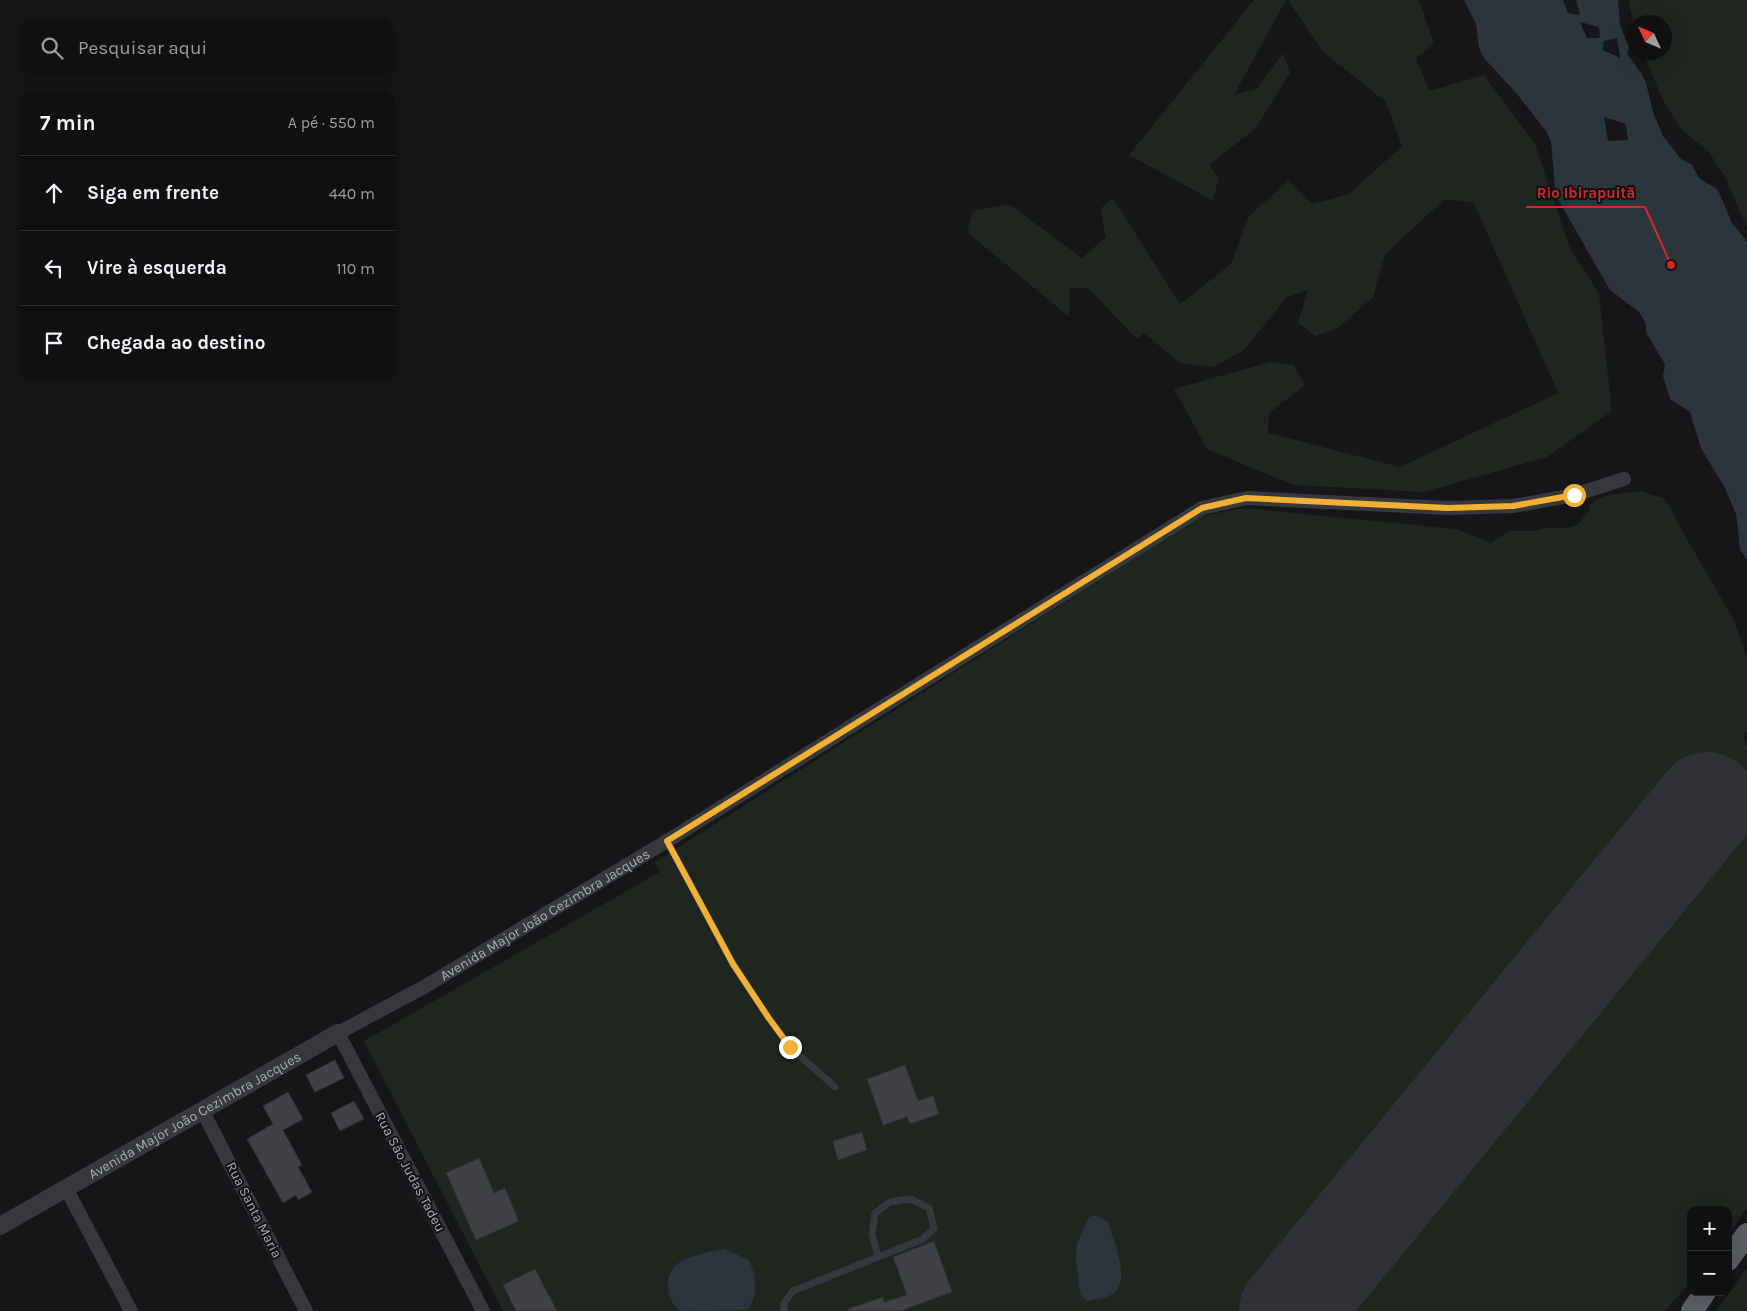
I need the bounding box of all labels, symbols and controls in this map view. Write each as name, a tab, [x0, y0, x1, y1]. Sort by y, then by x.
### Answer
north arrow	[1627, 15, 1672, 60]
search box	[20, 20, 395, 75]
icon: search	[38, 34, 66, 62]
text: Pesquisar aqui	[78, 37, 207, 59]
text: 7 min	[40, 111, 96, 135]
text: A pé · 550 m	[288, 113, 375, 132]
callout: Rio Ibirapuitã	[1526, 177, 1645, 207]
icon: ahead	[40, 179, 68, 207]
text: Siga em frente	[87, 182, 219, 204]
text: 440 m	[329, 184, 375, 203]
text: Rio Ibirapuitã	[1537, 184, 1635, 202]
icon: left	[40, 254, 68, 282]
text: Vire à esquerda	[87, 257, 227, 279]
text: 110 m	[336, 259, 375, 278]
icon: arrive	[40, 329, 68, 357]
text: Chegada ao destino	[87, 332, 265, 354]
route start	[1563, 484, 1586, 507]
street label: Avenida Major João Cezimbra Jacques	[437, 845, 653, 984]
route end	[779, 1036, 802, 1059]
street label: Avenida Major João Cezimbra Jacques	[85, 1048, 304, 1182]
street label: Rua São Judas Tadeu	[371, 1109, 449, 1235]
street label: Rua Santa Maria	[222, 1159, 286, 1261]
map controls	[1687, 1206, 1732, 1296]
button: +	[1687, 1206, 1732, 1251]
button: −	[1687, 1251, 1732, 1296]

